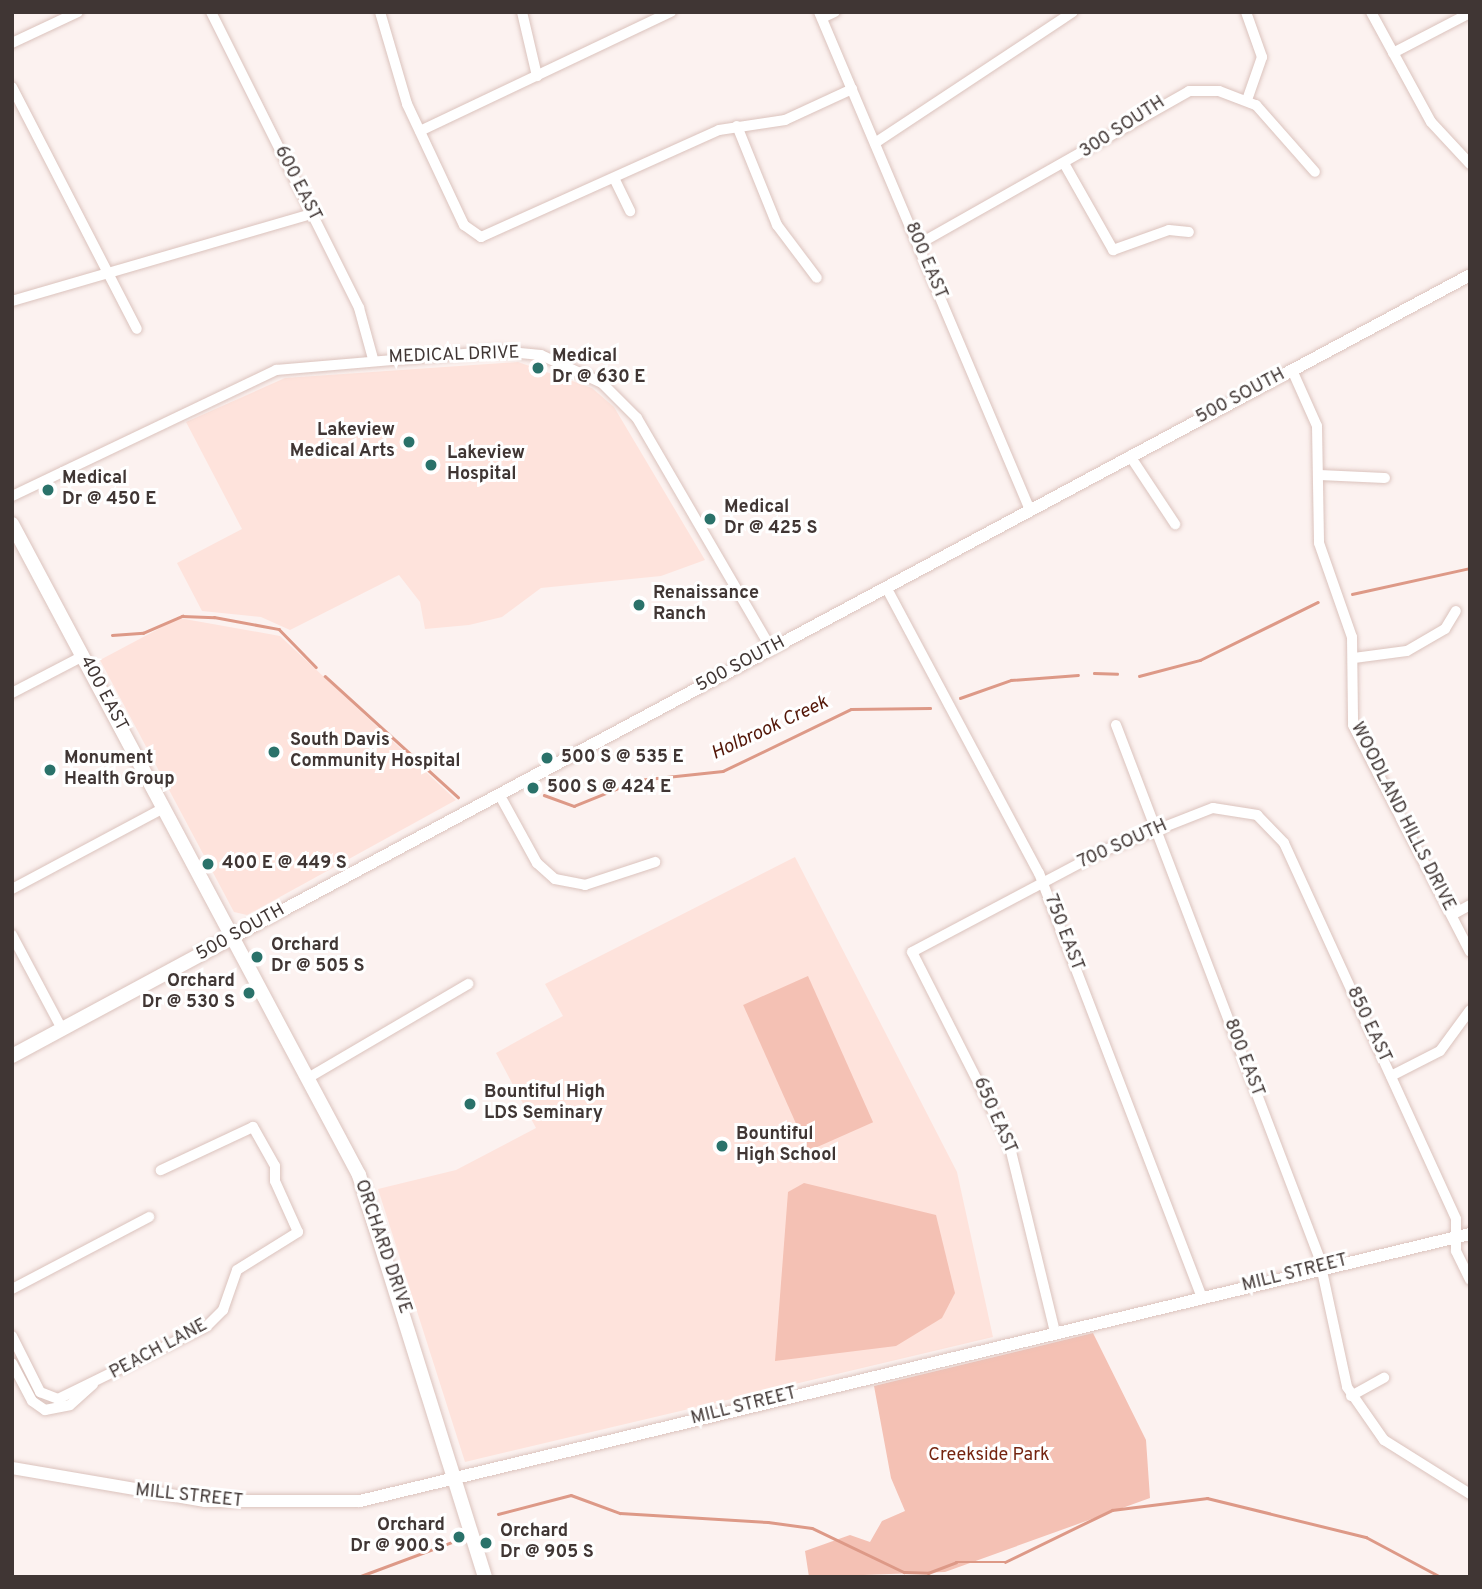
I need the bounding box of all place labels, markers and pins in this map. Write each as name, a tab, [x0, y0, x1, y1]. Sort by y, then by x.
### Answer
place label: Medical Dr @ 630 E	[552, 347, 645, 390]
marker: Medical Dr @ 630 E	[530, 360, 546, 376]
place label: Lakeview Medical Arts	[289, 421, 395, 464]
marker: Lakeview Medical Arts	[401, 434, 417, 450]
place label: Lakeview Hospital	[447, 444, 525, 486]
marker: Lakeview Hospital	[421, 455, 441, 475]
place label: Medical Dr @ 450 E	[62, 469, 156, 512]
marker: Medical Dr @ 450 E	[40, 482, 56, 498]
place label: Medical Dr @ 425 S	[724, 498, 817, 540]
marker: Medical Dr @ 425 S	[702, 511, 718, 527]
place label: Renaissance Ranch	[653, 584, 759, 626]
marker: Renaissance Ranch	[631, 597, 647, 613]
place label: South Davis Community Hospital	[290, 731, 461, 774]
marker: South Davis Community Hospital	[264, 742, 284, 762]
place label: 500 S @ 535 E	[561, 747, 684, 769]
place label: Monument Health Group	[64, 749, 175, 792]
marker: 500 S @ 535 E	[539, 750, 555, 766]
marker: Monument Health Group	[42, 762, 58, 778]
place label: 500 S @ 424 E	[547, 777, 671, 799]
marker: 500 S @ 424 E	[525, 780, 541, 796]
place label: 400 E @ 449 S	[222, 853, 347, 875]
marker: 400 E @ 449 S	[200, 856, 216, 872]
place label: Orchard Dr @ 505 S	[271, 936, 365, 978]
marker: Orchard Dr @ 505 S	[249, 949, 265, 965]
place label: Orchard Dr @ 530 S	[142, 972, 235, 1014]
marker: Orchard Dr @ 530 S	[241, 985, 257, 1001]
place label: Bountiful High LDS Seminary	[484, 1083, 605, 1126]
marker: Bountiful High LDS Seminary	[462, 1096, 478, 1112]
place label: Bountiful High School	[736, 1125, 837, 1168]
marker: Bountiful High School	[714, 1138, 730, 1154]
place label: Orchard Dr @ 900 S	[350, 1516, 445, 1558]
place label: Orchard Dr @ 905 S	[500, 1522, 594, 1564]
marker: Orchard Dr @ 900 S	[451, 1529, 467, 1545]
marker: Orchard Dr @ 905 S	[478, 1535, 494, 1551]

